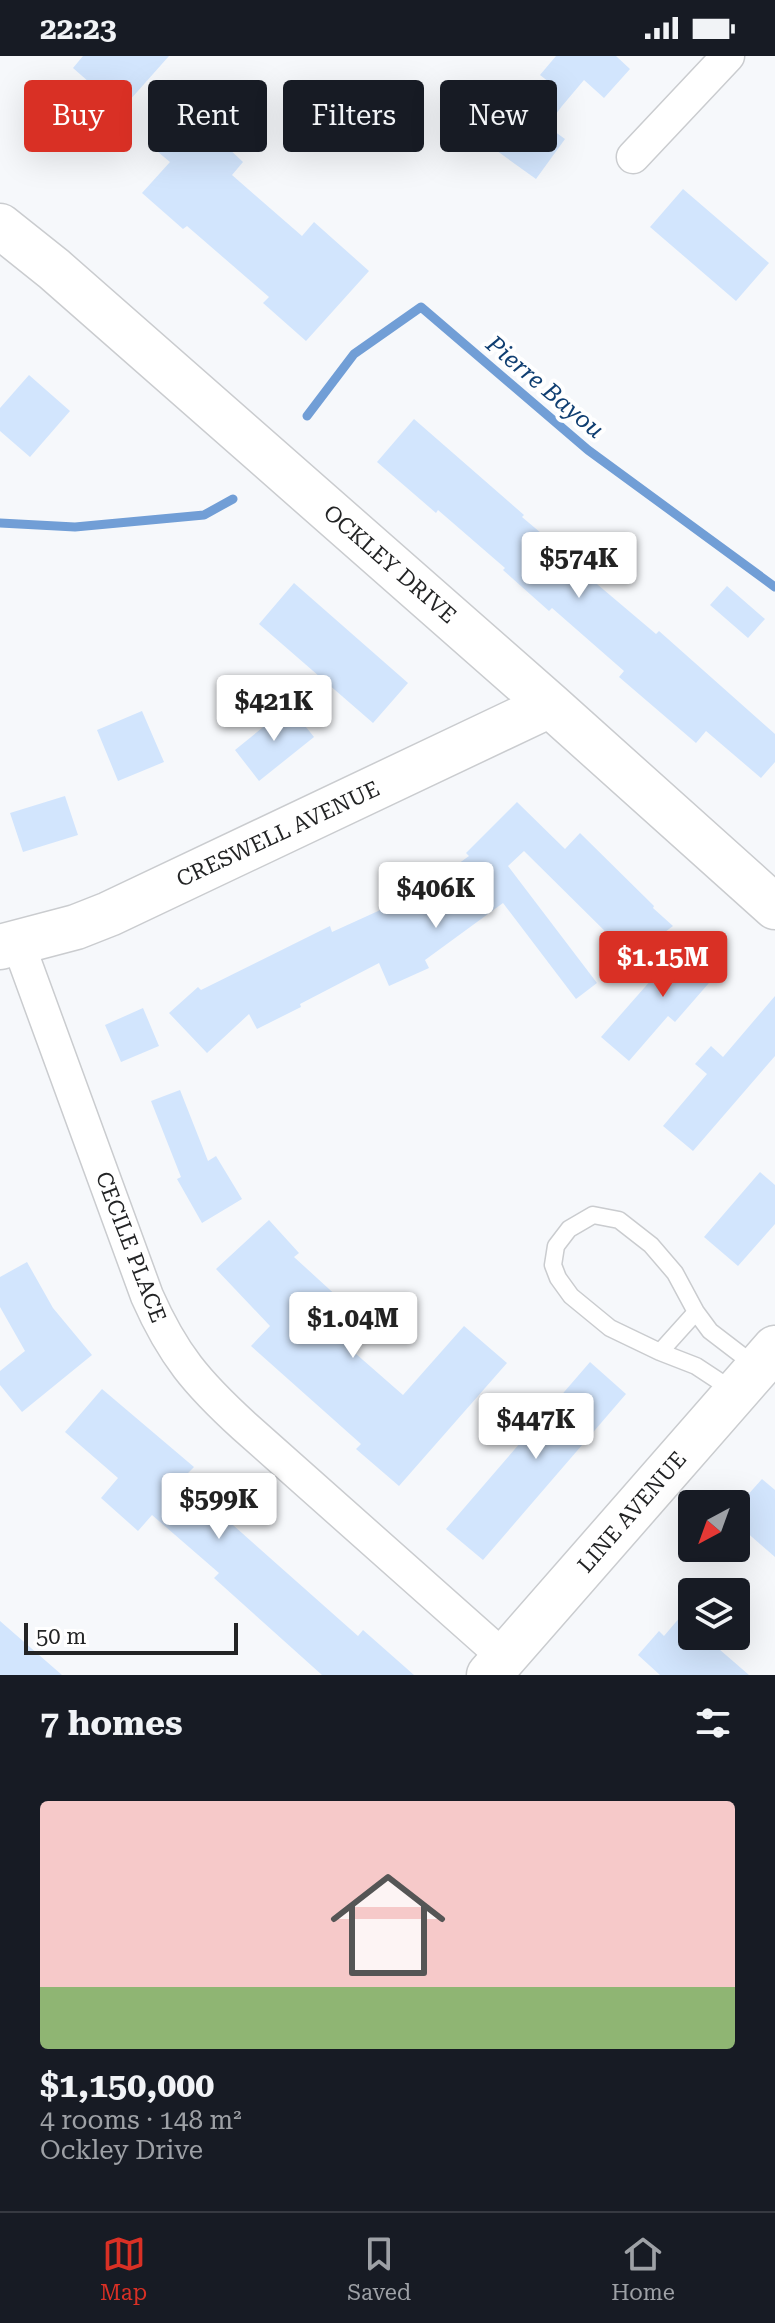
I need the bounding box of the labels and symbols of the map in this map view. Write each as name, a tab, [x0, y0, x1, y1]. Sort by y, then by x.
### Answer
water label: Pierre Bayou	[480, 329, 609, 444]
street label: OCKLEY DRIVE	[319, 500, 461, 628]
pin: $574K	[523, 532, 635, 600]
pin: $421K	[218, 675, 330, 743]
street label: CRESWELL AVENUE	[173, 776, 383, 892]
pin: $406K	[380, 862, 492, 930]
pin: $1.15M	[598, 931, 728, 999]
street label: CECILE PLACE	[91, 1168, 171, 1326]
pin: $1.04M	[288, 1292, 418, 1360]
pin: $447K	[480, 1393, 592, 1461]
street label: LINE AVENUE	[573, 1446, 691, 1578]
pin: $599K	[163, 1473, 275, 1541]
north arrow	[678, 1490, 750, 1562]
scale bar	[24, 1619, 238, 1655]

